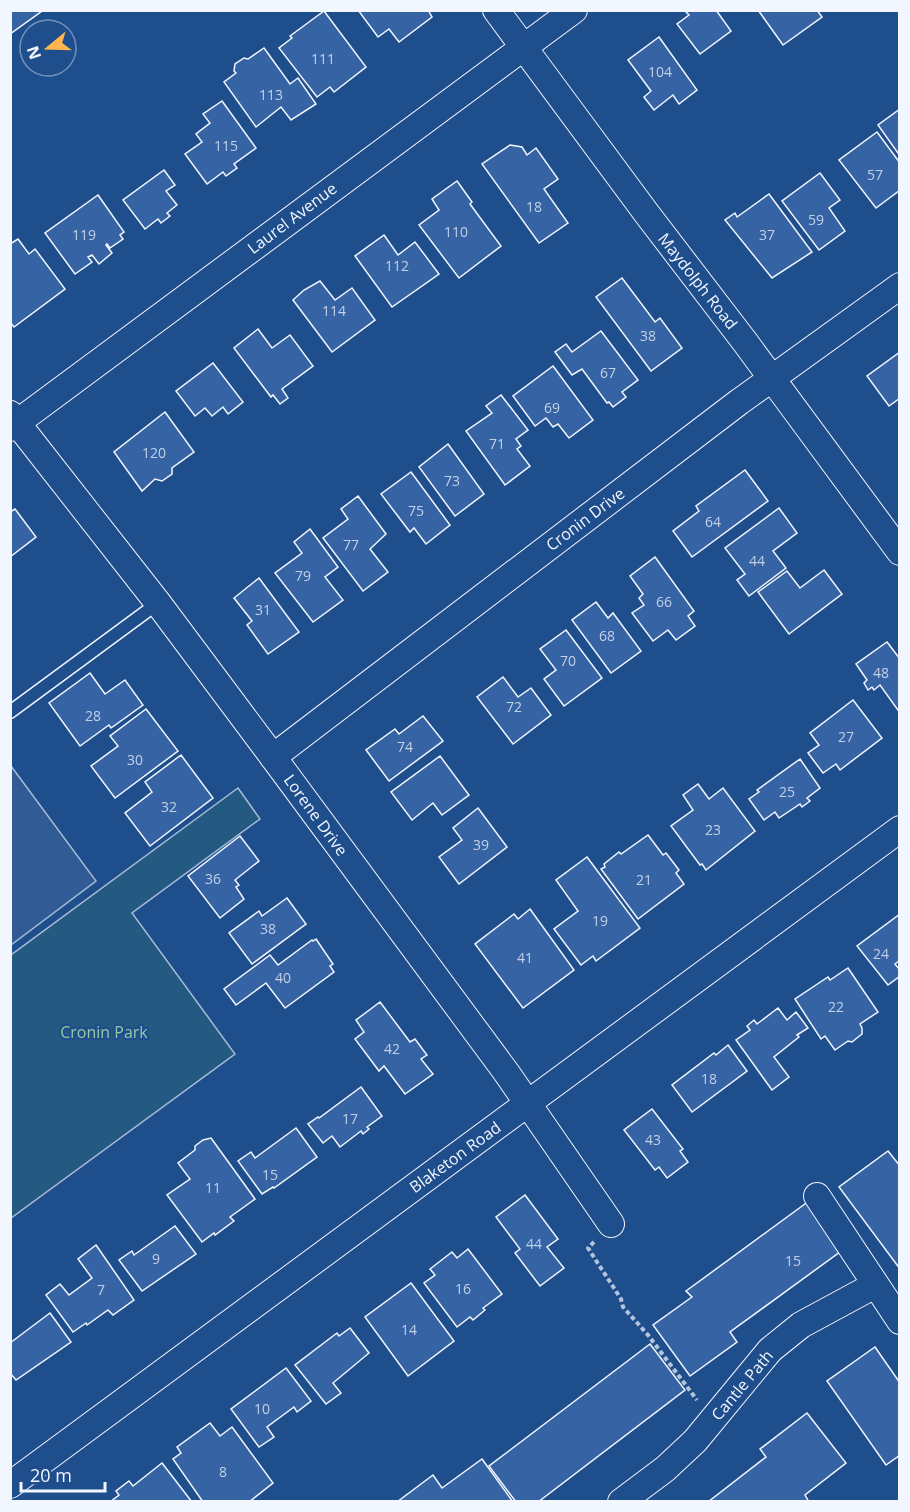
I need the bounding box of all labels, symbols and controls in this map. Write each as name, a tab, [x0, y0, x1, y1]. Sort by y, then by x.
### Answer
north arrow	[18, 18, 78, 78]
text: N	[21, 43, 46, 63]
house number: 111	[311, 49, 335, 68]
house number: 104	[648, 62, 672, 81]
house number: 113	[259, 85, 283, 104]
house number: 115	[214, 136, 238, 155]
house number: 57	[867, 165, 883, 184]
street label: Laurel Avenue	[243, 177, 341, 259]
house number: 18	[526, 197, 542, 216]
house number: 59	[808, 210, 824, 229]
house number: 110	[444, 222, 468, 241]
house number: 119	[72, 225, 96, 244]
house number: 37	[759, 225, 775, 244]
street label: Maydolph Road	[653, 228, 743, 334]
house number: 112	[385, 256, 409, 275]
house number: 114	[322, 301, 346, 320]
house number: 38	[640, 326, 656, 345]
house number: 67	[600, 363, 616, 382]
house number: 69	[544, 398, 560, 417]
house number: 71	[489, 434, 505, 453]
house number: 120	[142, 443, 166, 462]
house number: 73	[444, 471, 460, 490]
street label: Cronin Drive	[541, 482, 629, 556]
house number: 75	[408, 501, 424, 520]
house number: 64	[705, 512, 721, 531]
house number: 77	[343, 535, 359, 554]
house number: 44	[749, 551, 765, 570]
house number: 79	[295, 566, 311, 585]
house number: 66	[656, 592, 672, 611]
house number: 31	[255, 600, 271, 619]
house number: 68	[599, 626, 615, 645]
house number: 70	[560, 651, 576, 670]
house number: 48	[873, 663, 889, 682]
house number: 72	[506, 697, 522, 716]
house number: 28	[85, 706, 101, 725]
house number: 27	[838, 727, 854, 746]
house number: 74	[397, 737, 413, 756]
house number: 30	[127, 750, 143, 769]
street label: Lorene Drive	[279, 770, 353, 860]
house number: 25	[779, 782, 795, 801]
house number: 32	[161, 797, 177, 816]
house number: 23	[705, 820, 721, 839]
house number: 39	[473, 835, 489, 854]
house number: 36	[205, 869, 221, 888]
house number: 21	[636, 870, 652, 889]
house number: 19	[592, 911, 608, 930]
house number: 38	[260, 919, 276, 938]
house number: 24	[873, 944, 889, 963]
house number: 41	[517, 948, 533, 967]
house number: 40	[275, 968, 291, 987]
house number: 22	[828, 997, 844, 1016]
park label: Cronin Park	[60, 1021, 148, 1043]
house number: 42	[384, 1039, 400, 1058]
house number: 18	[701, 1069, 717, 1088]
house number: 17	[342, 1109, 358, 1128]
street label: Blaketon Road	[405, 1116, 505, 1198]
house number: 43	[645, 1130, 661, 1149]
house number: 15	[262, 1165, 278, 1184]
house number: 11	[205, 1178, 221, 1197]
house number: 44	[526, 1234, 542, 1253]
house number: 9	[152, 1249, 160, 1268]
house number: 15	[785, 1251, 801, 1270]
house number: 16	[455, 1279, 471, 1298]
house number: 7	[97, 1280, 105, 1299]
house number: 14	[401, 1320, 417, 1339]
street label: Cantle Path	[706, 1345, 778, 1425]
house number: 10	[254, 1399, 270, 1418]
scale bar	[21, 1455, 105, 1493]
house number: 8	[219, 1462, 227, 1481]
text: 20 m	[30, 1463, 72, 1487]

